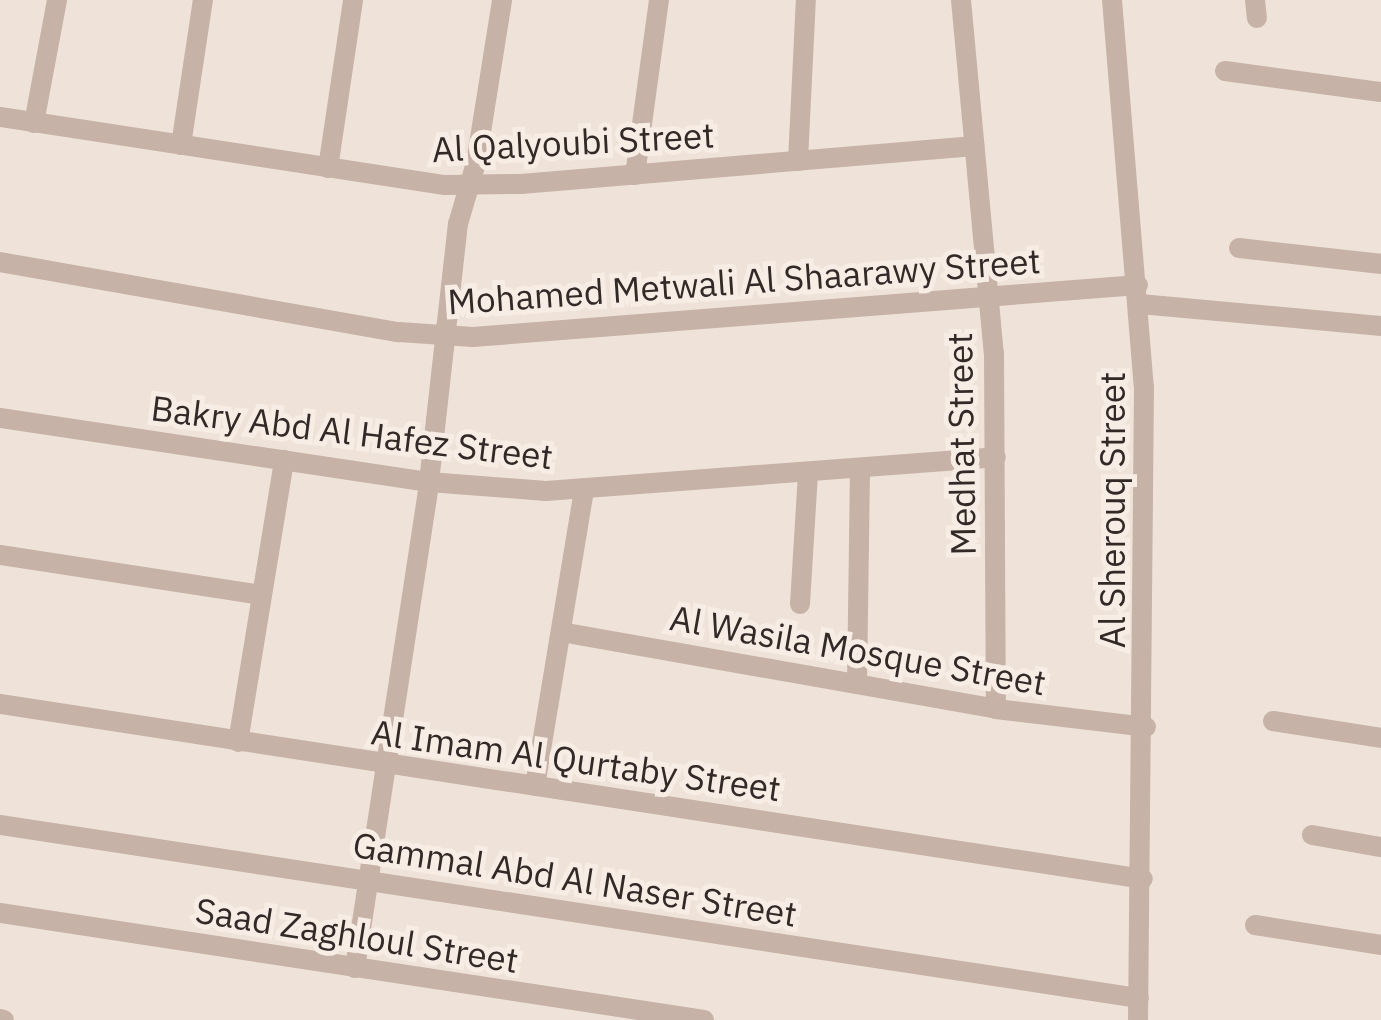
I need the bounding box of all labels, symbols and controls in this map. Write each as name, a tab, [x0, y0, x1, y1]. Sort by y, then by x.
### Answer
street label: Al Qalyoubi Street	[431, 114, 715, 170]
street label: Mohamed Metwali Al Shaarawy Street	[446, 239, 1042, 323]
street label: Medhat Street	[938, 332, 984, 556]
street label: Al Sherouq Street	[1091, 372, 1133, 648]
street label: Bakry Abd Al Hafez Street	[149, 387, 555, 477]
street label: Al Wasila Mosque Street	[667, 596, 1049, 704]
street label: Al Imam Al Qurtaby Street	[369, 710, 783, 810]
street label: Gammal Abd Al Naser Street	[350, 823, 800, 935]
street label: Saad Zaghloul Street	[193, 889, 521, 981]

